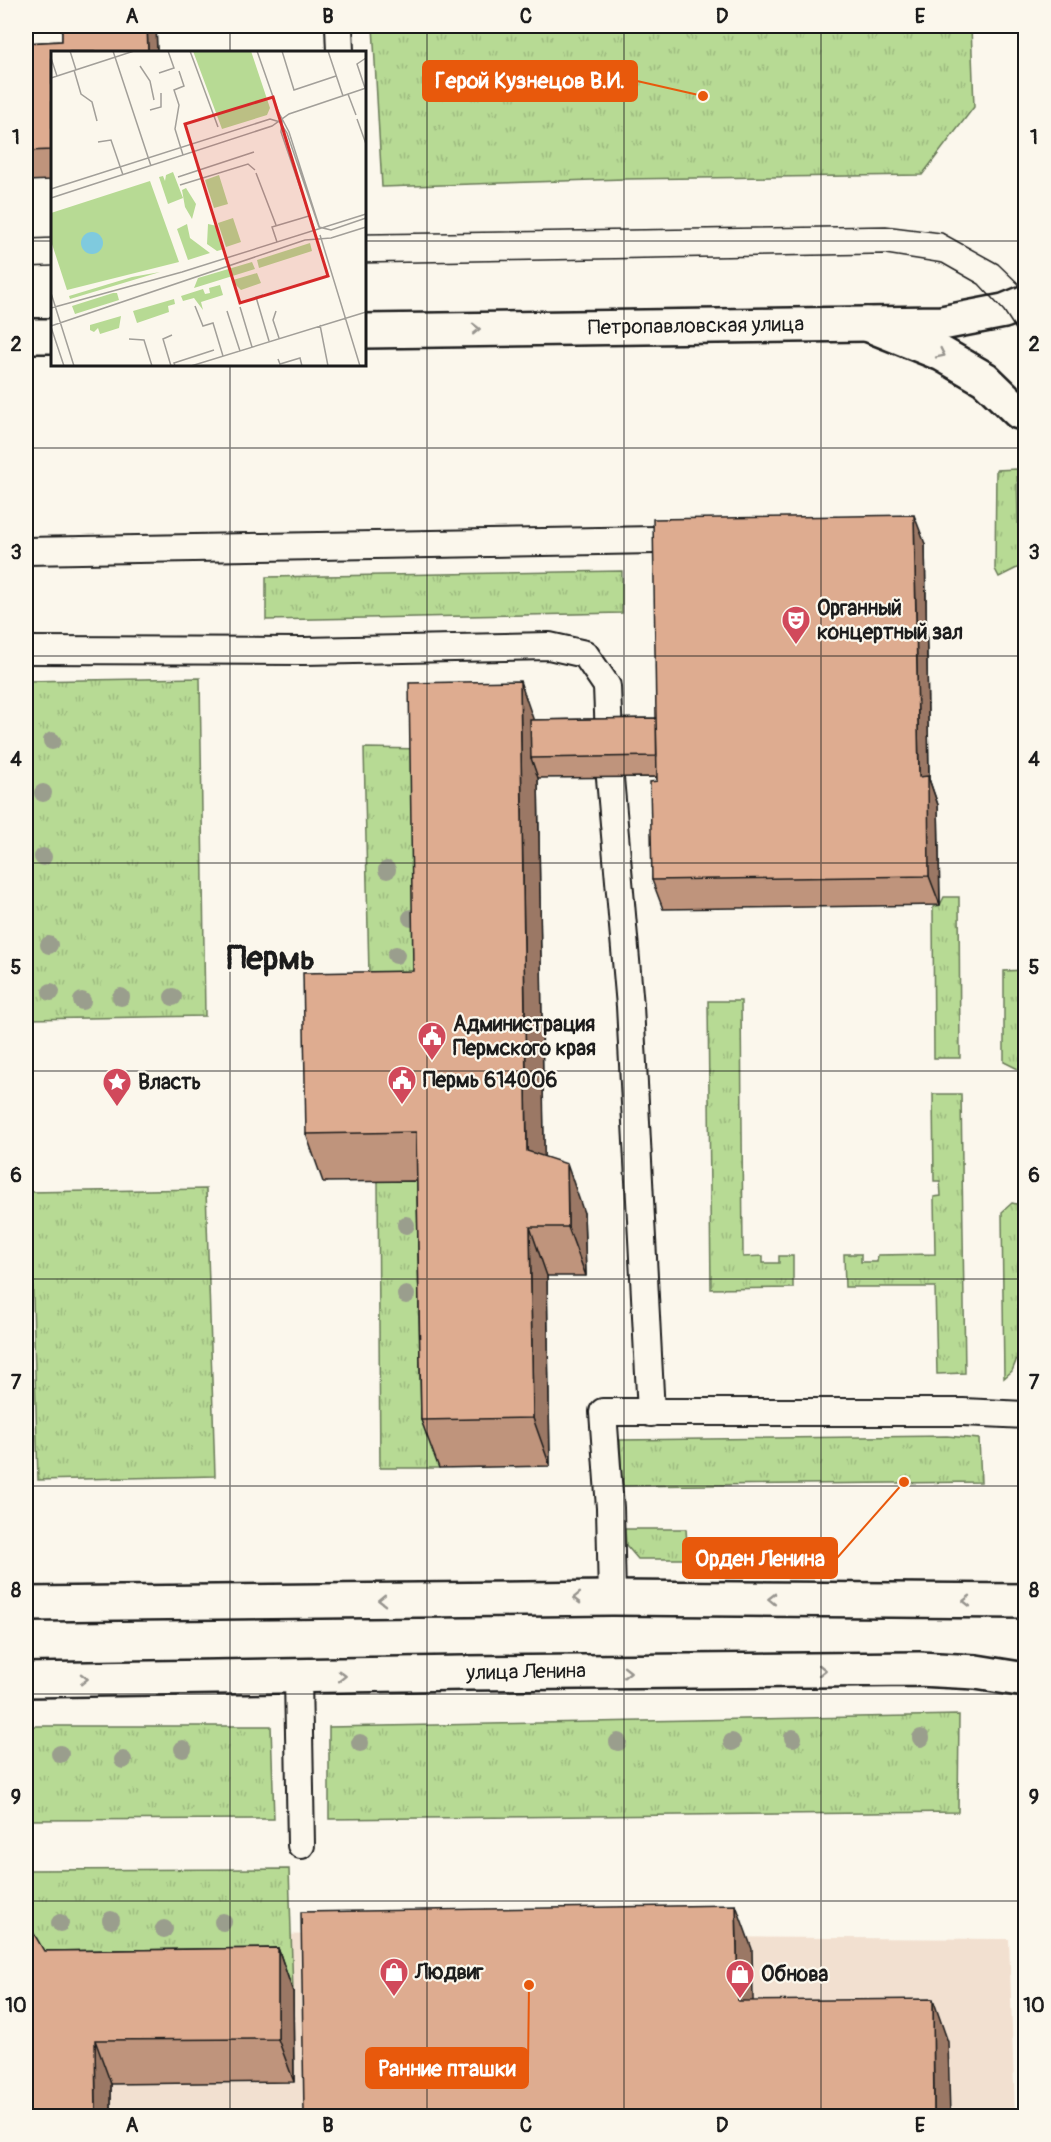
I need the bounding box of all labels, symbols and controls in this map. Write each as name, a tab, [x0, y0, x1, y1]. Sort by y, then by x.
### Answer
text: A	[126, 4, 139, 29]
text: B	[322, 4, 334, 29]
text: C	[520, 4, 532, 29]
text: D	[716, 4, 729, 29]
text: E	[915, 4, 926, 29]
inset map	[51, 51, 366, 366]
callout: Герой Кузнецов В.И.	[423, 61, 637, 101]
text: Герой Кузнецов В.И.	[435, 67, 625, 95]
text: 1	[12, 125, 20, 150]
text: 1	[1030, 125, 1038, 150]
street label: Петропавловская улица	[588, 311, 804, 341]
one-way arrow	[471, 323, 480, 336]
text: 2	[10, 332, 22, 357]
text: 2	[1028, 332, 1040, 357]
one-way arrow	[934, 347, 945, 358]
text: 3	[10, 540, 22, 565]
text: 3	[1028, 540, 1040, 565]
place label: Органный концертный зал	[817, 595, 963, 646]
theatre icon: Органный концертный зал	[780, 604, 812, 646]
text: 4	[10, 747, 22, 772]
text: 4	[1028, 747, 1040, 772]
district label: Пермь	[227, 938, 315, 979]
text: 5	[11, 955, 22, 980]
text: 5	[1029, 955, 1040, 980]
place label: Администрация Пермского края	[453, 1011, 596, 1062]
public building icon: Администрация Пермского края	[416, 1020, 448, 1062]
public building icon: Пермь 614006	[386, 1064, 418, 1106]
place icon: Власть	[101, 1066, 133, 1108]
place label: Пермь 614006	[423, 1067, 557, 1094]
place label: Власть	[138, 1069, 201, 1096]
text: 6	[10, 1163, 22, 1188]
text: 6	[1028, 1163, 1040, 1188]
text: 7	[11, 1370, 22, 1395]
text: 7	[1029, 1370, 1040, 1395]
callout: Орден Ленина	[683, 1538, 837, 1578]
text: Орден Ленина	[695, 1545, 825, 1573]
text: 8	[11, 1578, 21, 1603]
text: 8	[1029, 1578, 1039, 1603]
one-way arrow	[573, 1592, 582, 1604]
one-way arrow	[768, 1593, 777, 1606]
one-way arrow	[378, 1594, 387, 1607]
one-way arrow	[963, 1595, 972, 1607]
street label: улица Ленина	[465, 1657, 586, 1687]
one-way arrow	[818, 1664, 827, 1676]
one-way arrow	[623, 1665, 632, 1678]
one-way arrow	[337, 1669, 346, 1682]
one-way arrow	[79, 1673, 88, 1686]
text: 9	[11, 1785, 21, 1810]
text: 9	[1029, 1785, 1039, 1810]
shop icon: Людвиг	[378, 1956, 410, 1998]
shop icon: Обнова	[724, 1958, 756, 2000]
place label: Людвиг	[414, 1959, 484, 1986]
place label: Обнова	[761, 1961, 828, 1988]
text: 10	[5, 1993, 27, 2018]
text: 10	[1023, 1993, 1045, 2018]
callout: Ранние пташки	[366, 2048, 528, 2088]
text: Ранние пташки	[378, 2055, 516, 2083]
text: A	[126, 2113, 139, 2138]
text: B	[322, 2113, 334, 2138]
text: C	[520, 2113, 532, 2138]
text: D	[716, 2113, 729, 2138]
text: E	[915, 2113, 926, 2138]

